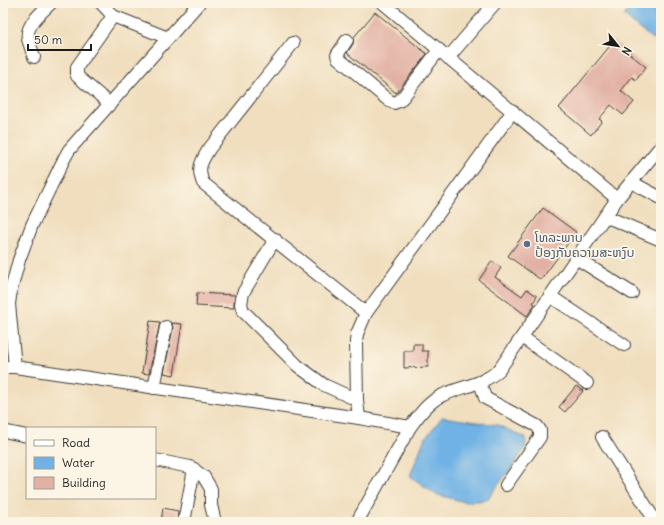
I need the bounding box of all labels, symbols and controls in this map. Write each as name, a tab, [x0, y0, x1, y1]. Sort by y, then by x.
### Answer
scale bar	[28, 26, 91, 52]
north arrow	[598, 26, 638, 66]
text: 50 m	[34, 32, 63, 47]
text: N	[619, 44, 635, 58]
place label: ໂທລະພາບ ປ້ອງກັນຄວາມສະຫງົບ	[534, 229, 635, 261]
marker: ໂທລະພາບ ປ້ອງກັນຄວາມສະຫງົບ	[522, 239, 532, 249]
legend	[26, 427, 156, 499]
text: Road	[62, 435, 90, 450]
text: Water	[62, 455, 95, 470]
text: Building	[62, 475, 106, 490]

